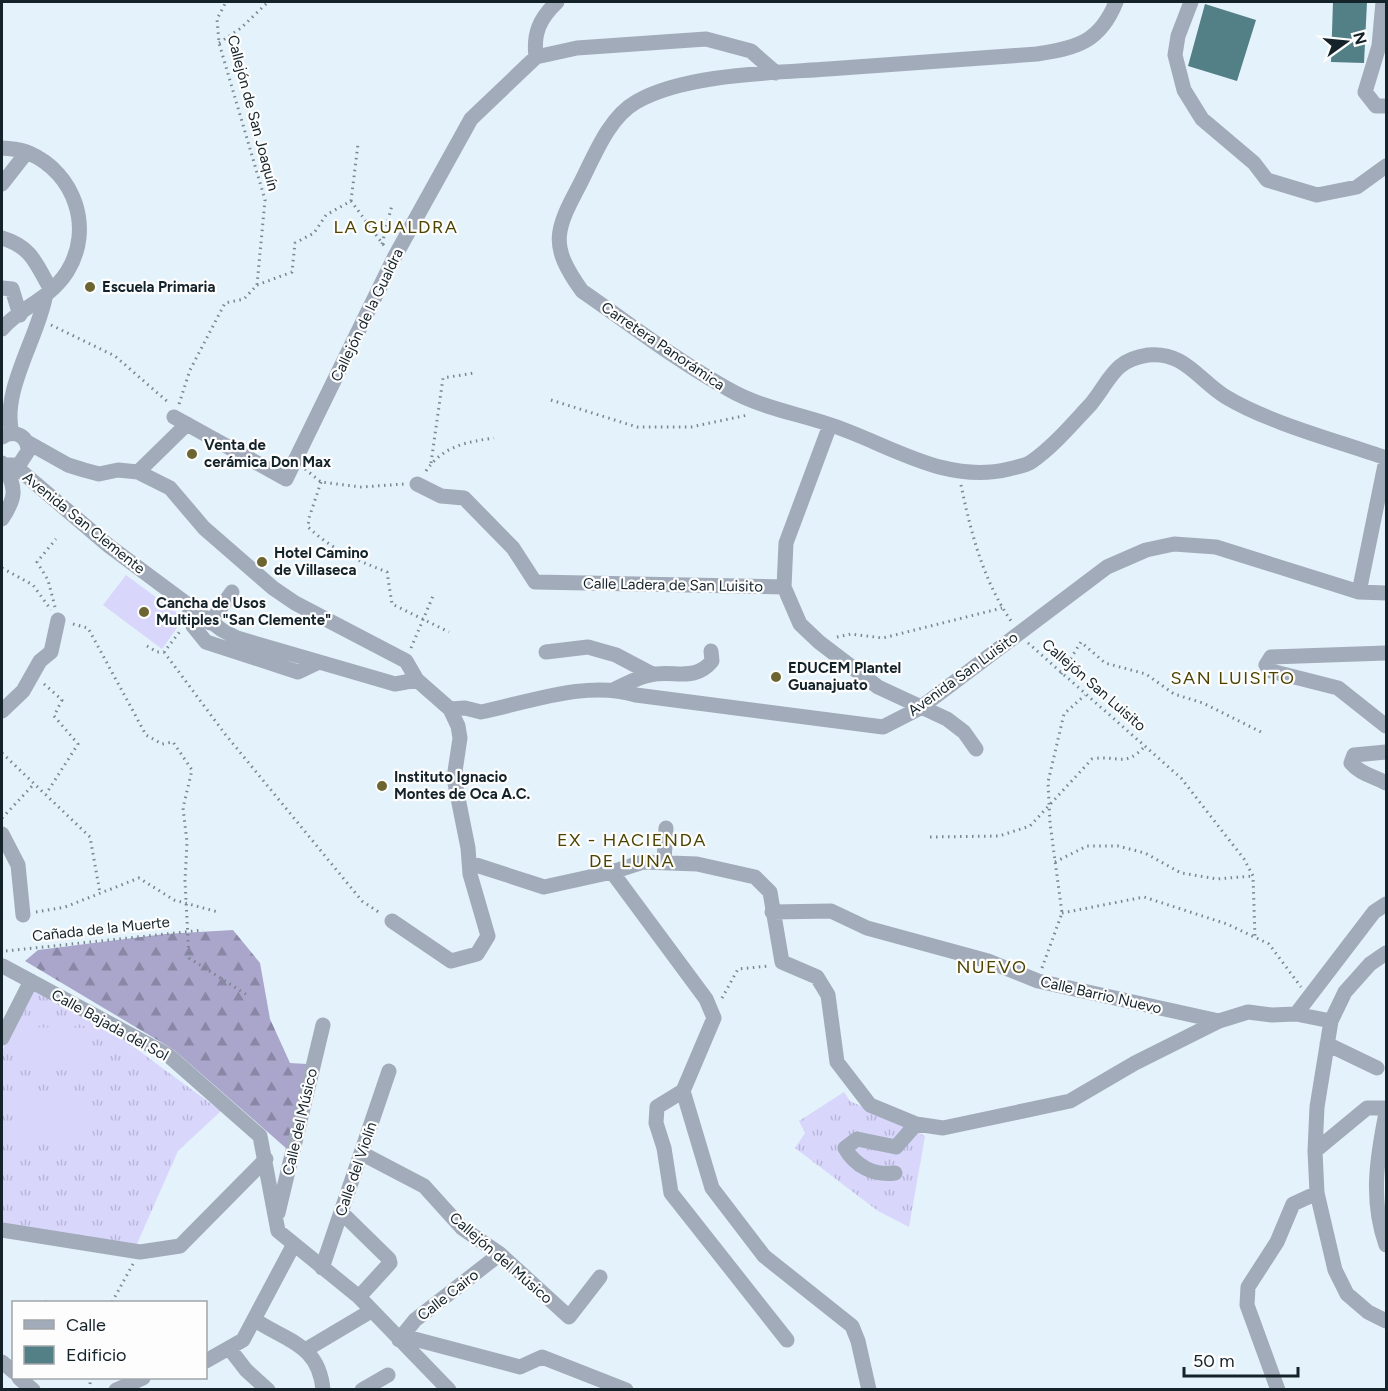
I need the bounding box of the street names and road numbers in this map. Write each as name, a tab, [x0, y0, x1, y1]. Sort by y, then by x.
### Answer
street label: Callejón de San Joaquín	[224, 33, 282, 193]
street label: Callejón de la Gualdra	[327, 246, 407, 384]
street label: Carretera Panorámica	[598, 298, 728, 394]
street label: Avenida San Clemente	[19, 468, 149, 578]
street label: Calle Ladera de San Luisito	[583, 574, 763, 596]
street label: Avenida San Luisito	[905, 628, 1022, 720]
street label: Callejón San Luisito	[1038, 635, 1150, 735]
street label: Cañada de la Muerte	[31, 913, 171, 945]
street label: Calle Barrio Nuevo	[1039, 972, 1164, 1018]
street label: Calle Bajada del Sol	[48, 985, 172, 1065]
street label: Calle del Músico	[279, 1066, 321, 1177]
street label: Calle del Violín	[331, 1119, 381, 1219]
street label: Callejón del Músico	[446, 1208, 556, 1308]
street label: Calle Cairo	[414, 1265, 482, 1324]

